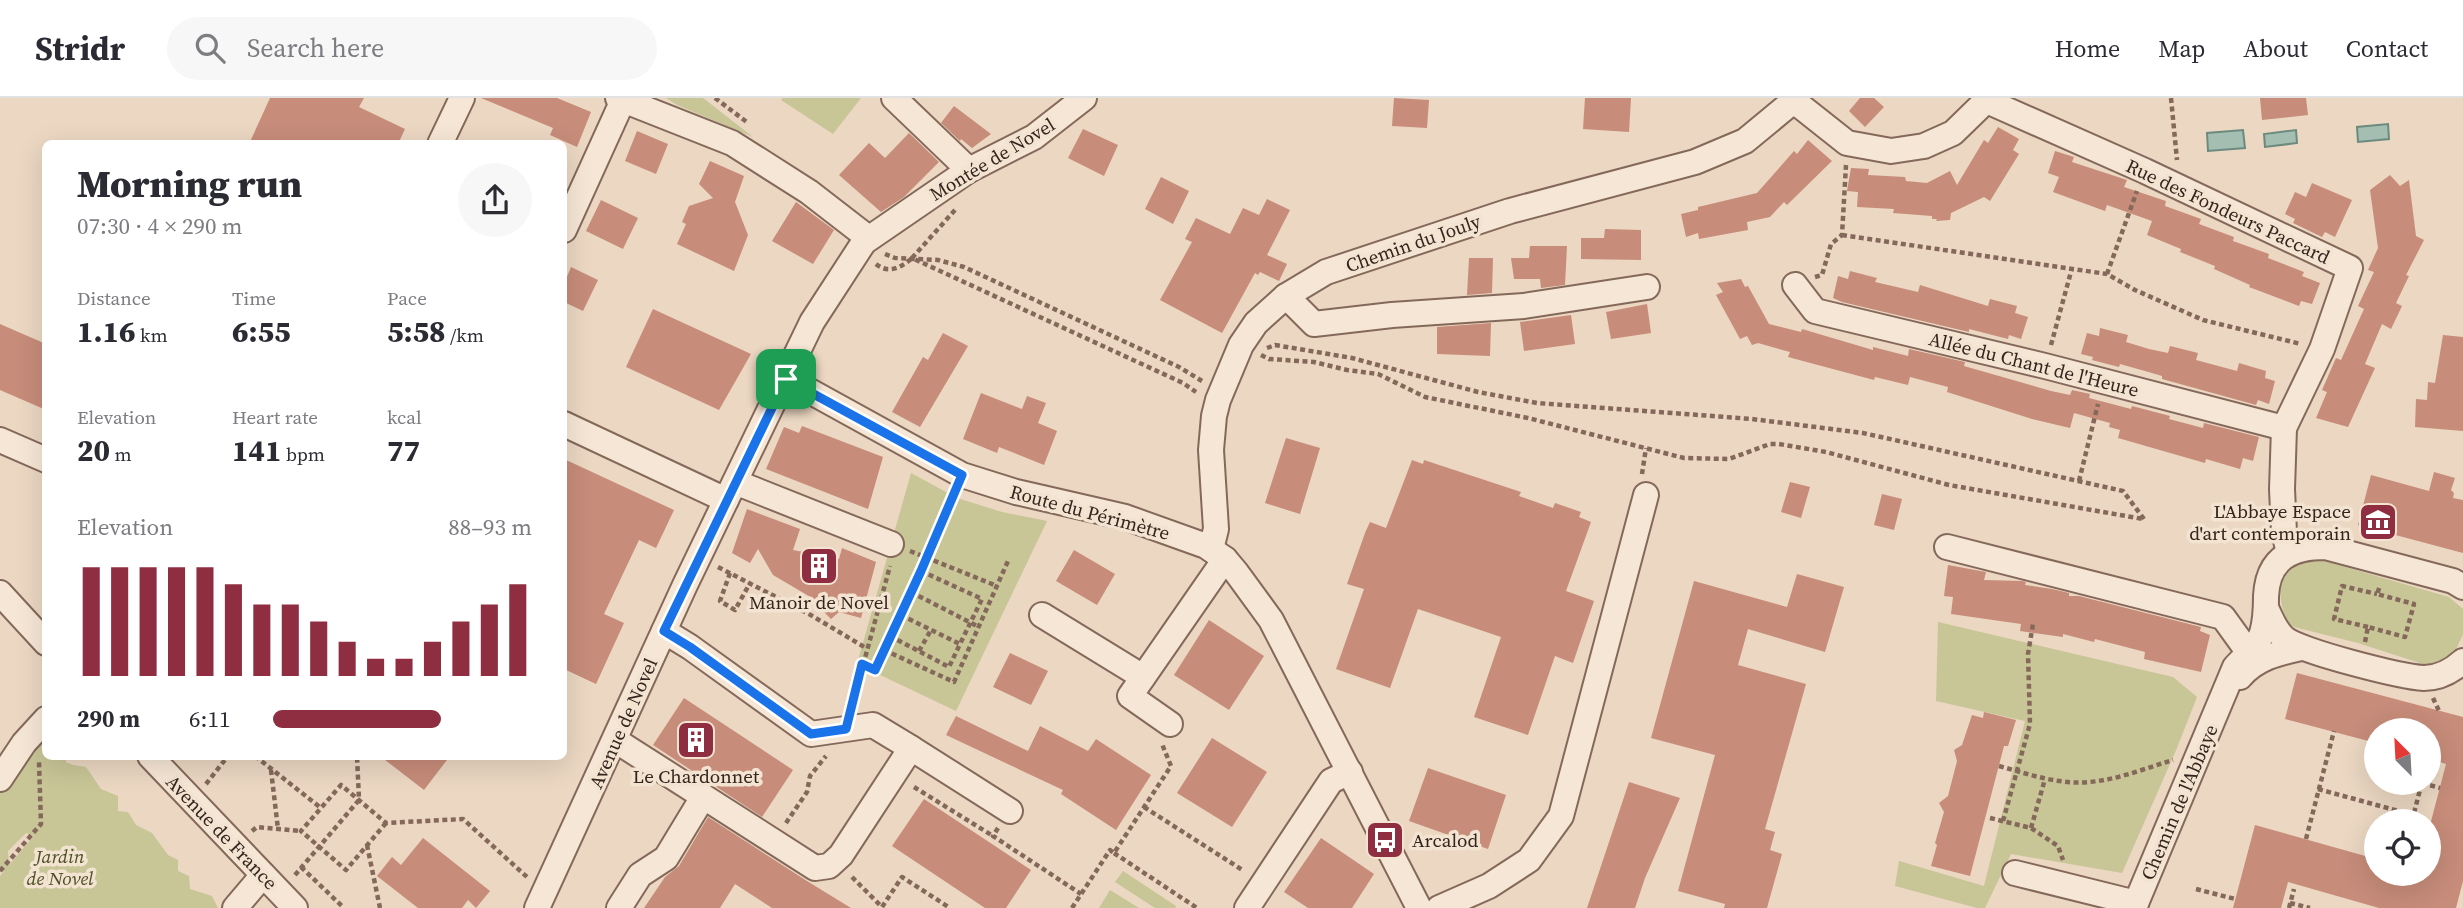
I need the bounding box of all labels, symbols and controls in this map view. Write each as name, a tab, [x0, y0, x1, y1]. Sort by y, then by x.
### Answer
search box	[167, 17, 657, 80]
text: Stridr	[35, 26, 125, 71]
icon: search	[191, 29, 229, 67]
text: Search here	[247, 30, 384, 66]
text: Home	[2055, 32, 2120, 65]
text: Map	[2158, 32, 2205, 65]
text: About	[2243, 32, 2308, 65]
text: Contact	[2346, 32, 2428, 65]
street label: Montée de Novel	[924, 111, 1060, 207]
street label: Rue des Fondeurs Paccard	[2122, 152, 2334, 270]
text: Morning run	[77, 158, 302, 210]
button: share	[458, 163, 532, 237]
street label: Chemin du Jouly	[1342, 208, 1484, 278]
text: 07:30 · 4 × 290 m	[77, 210, 243, 242]
text: Distance	[77, 285, 151, 311]
text: Time	[232, 285, 276, 311]
text: Pace	[387, 285, 427, 311]
text: 1.16	[77, 311, 136, 352]
text: 6:55	[232, 311, 291, 352]
text: 5:58	[387, 311, 446, 352]
text: km	[136, 322, 168, 348]
text: /km	[446, 322, 484, 348]
street label: Allée du Chant de l'Heure	[1926, 325, 2142, 403]
pin	[756, 349, 816, 409]
icon: arrive	[767, 360, 805, 398]
text: Elevation	[77, 404, 156, 430]
text: Heart rate	[232, 404, 318, 430]
text: kcal	[387, 404, 422, 430]
text: 20	[77, 430, 110, 471]
text: 141	[232, 430, 282, 471]
text: 77	[387, 430, 420, 471]
text: m	[110, 441, 132, 467]
text: bpm	[282, 441, 325, 467]
street label: Route du Périmètre	[1007, 478, 1173, 546]
place label: L'Abbaye Espace d'art contemporain	[2189, 498, 2351, 546]
museum icon: L'Abbaye Espace d'art contemporain	[2357, 501, 2399, 543]
text: Elevation	[77, 511, 173, 543]
text: 88–93 m	[448, 511, 532, 543]
building icon: Manoir de Novel	[798, 545, 840, 587]
place label: Manoir de Novel	[749, 589, 889, 615]
street label: Avenue de Novel	[583, 653, 664, 792]
text: 290 m	[77, 703, 140, 735]
text: 6:11	[189, 703, 230, 735]
north arrow	[2364, 718, 2441, 794]
map controls	[2364, 718, 2441, 886]
building icon: Le Chardonnet	[675, 719, 717, 761]
street label: Chemin de l'Abbaye	[2134, 720, 2224, 884]
place label: Le Chardonnet	[633, 763, 760, 789]
street label: Avenue de France	[160, 769, 284, 895]
button: locate	[2364, 809, 2441, 886]
bus stop icon: Arcalod	[1364, 819, 1406, 861]
place label: Arcalod	[1412, 827, 1478, 853]
park label: Jardin de Novel	[27, 843, 94, 891]

